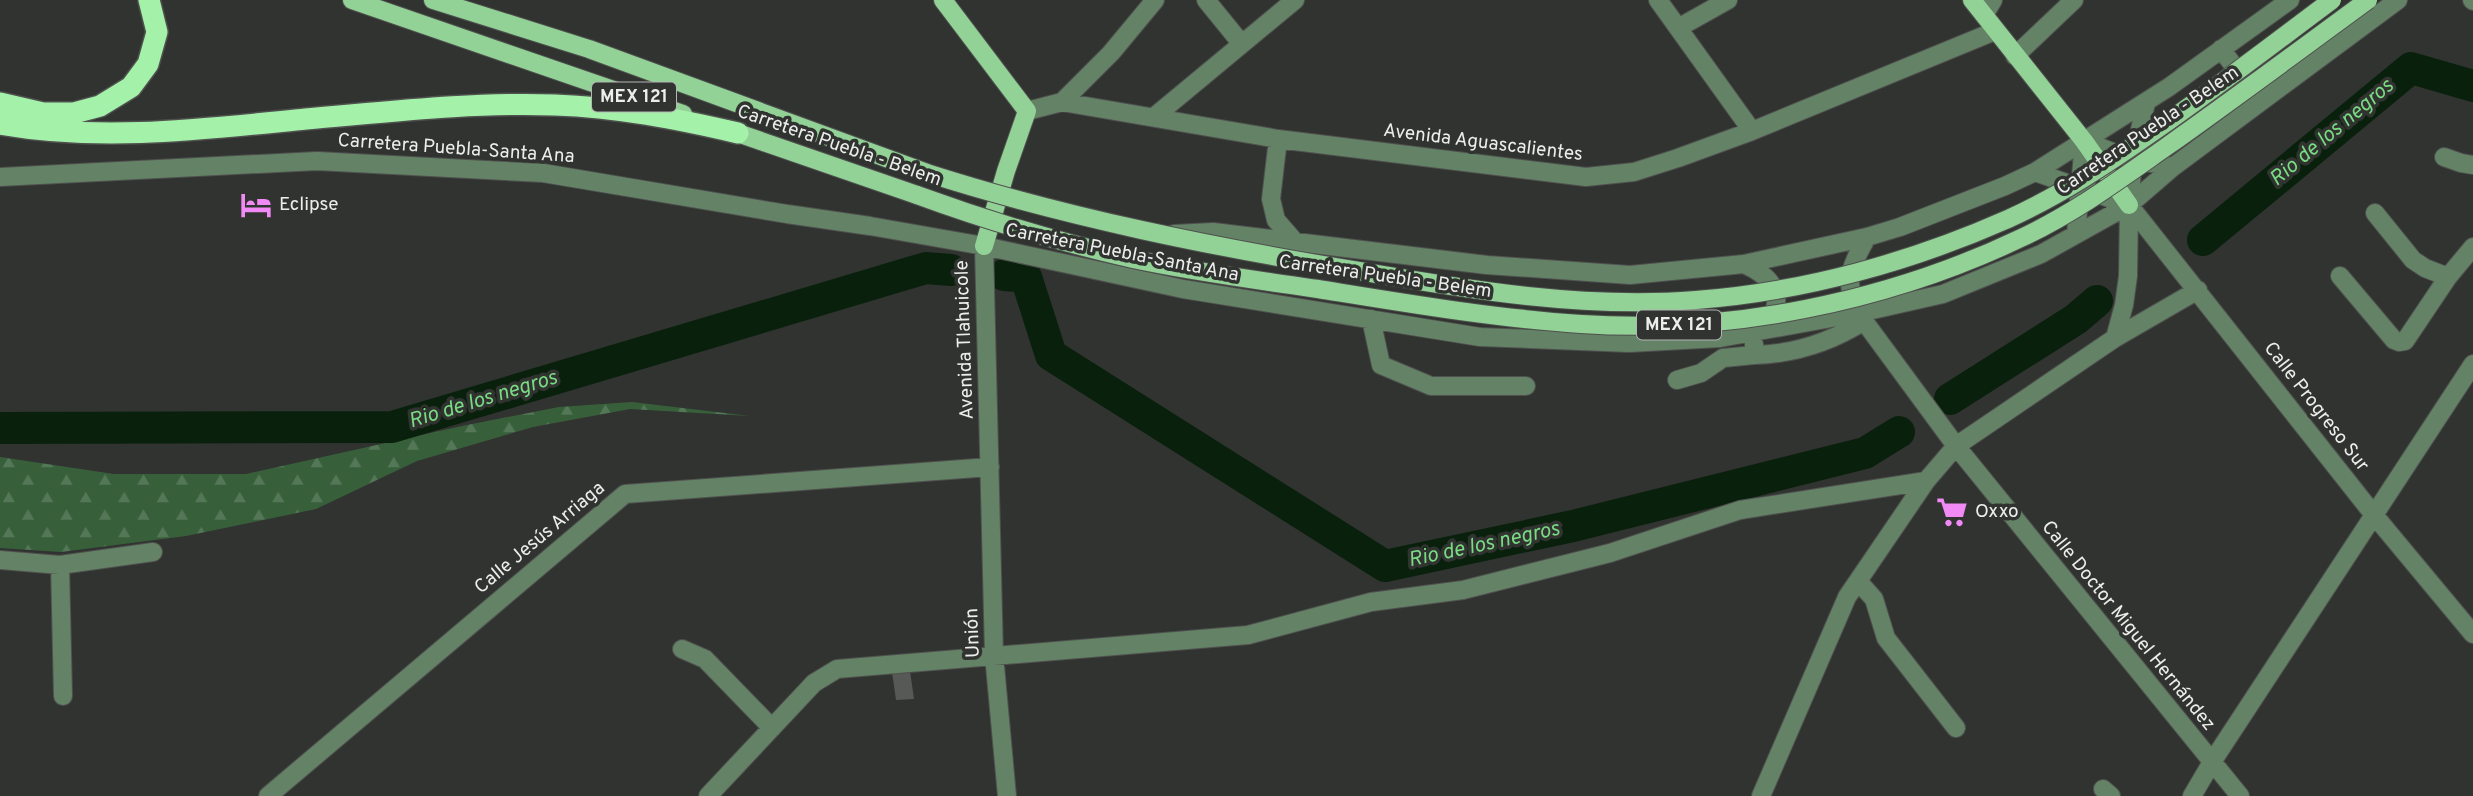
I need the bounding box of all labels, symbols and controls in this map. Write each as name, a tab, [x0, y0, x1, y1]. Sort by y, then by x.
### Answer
street label: Carretera Puebla - Belem	[2052, 61, 2244, 201]
water label: Rio de los negros	[2264, 73, 2400, 193]
road number: MEX 121	[592, 82, 676, 112]
street label: Carretera Puebla - Belem	[734, 100, 944, 192]
street label: Avenida Aguascalientes	[1382, 119, 1584, 167]
street label: Carretera Puebla-Santa Ana	[337, 129, 575, 169]
hotel icon: Eclipse	[239, 188, 273, 222]
place label: Eclipse	[279, 193, 339, 217]
street label: Carretera Puebla-Santa Ana	[1003, 219, 1241, 287]
street label: Carretera Puebla - Belem	[1277, 250, 1493, 304]
street label: Avenida Tlahuicole	[950, 260, 980, 420]
road number: MEX 121	[1637, 310, 1721, 340]
street label: Calle Progreso Sur	[2258, 337, 2374, 477]
water label: Rio de los negros	[405, 364, 561, 435]
street label: Calle Jesús Arriaga	[470, 476, 610, 600]
supermarket icon: Oxxo	[1935, 495, 1969, 529]
place label: Oxxo	[1975, 500, 2019, 524]
water label: Rio de los negros	[1406, 516, 1563, 574]
street label: Calle Doctor Miguel Hernández	[2036, 516, 2220, 736]
street label: Unión	[960, 608, 986, 658]

